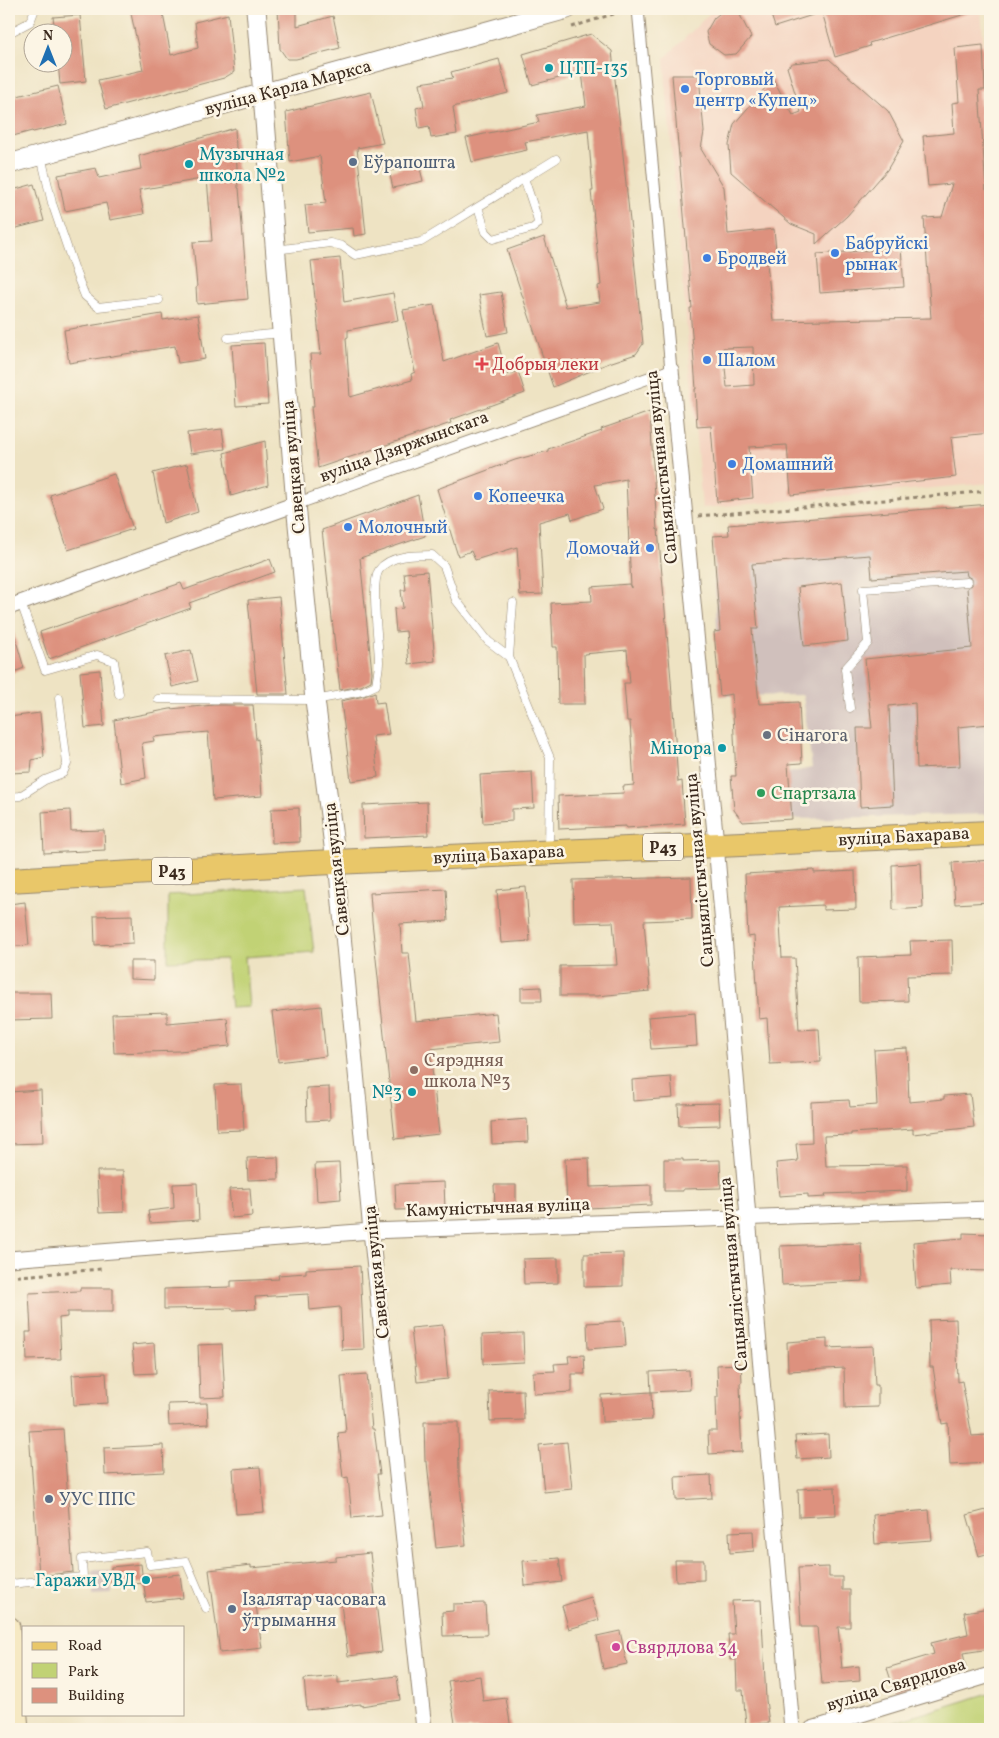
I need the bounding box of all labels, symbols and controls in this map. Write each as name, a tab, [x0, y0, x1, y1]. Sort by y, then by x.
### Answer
north arrow	[22, 22, 72, 72]
text: N	[43, 27, 53, 46]
street label: вуліца Карла Маркса	[202, 54, 375, 123]
place label: ЦТП-135	[559, 57, 628, 82]
marker: ЦТП-135	[543, 62, 555, 74]
place label: Торговый центр «Купец»	[695, 68, 818, 114]
marker: Торговый центр «Купец»	[679, 83, 691, 95]
place label: Музычная школа №2	[199, 143, 286, 189]
place label: Еўрапошта	[363, 151, 456, 176]
marker: Еўрапошта	[347, 156, 359, 168]
marker: Музычная школа №2	[183, 158, 195, 170]
place label: Бабруйскі рынак	[845, 232, 928, 278]
place label: Бродвей	[717, 247, 787, 272]
marker: Бабруйскі рынак	[829, 247, 841, 259]
marker: Бродвей	[701, 252, 713, 264]
place label: Шалом	[717, 349, 776, 374]
place label: Добрыя леки	[492, 353, 599, 378]
marker: Шалом	[701, 354, 713, 366]
marker: Добрыя леки	[476, 358, 488, 370]
street label: Сацыялістычная вуліца	[640, 369, 685, 565]
street label: Савецкая вуліца	[276, 399, 313, 535]
street label: вуліца Дзяржынскага	[317, 405, 493, 490]
place label: Домашний	[742, 453, 834, 478]
marker: Домашний	[726, 458, 738, 470]
place label: Копеечка	[488, 485, 565, 510]
marker: Копеечка	[472, 490, 484, 502]
place label: Молочный	[358, 516, 448, 541]
marker: Молочный	[342, 521, 354, 533]
place label: Домочай	[566, 537, 640, 562]
marker: Домочай	[644, 542, 656, 554]
place label: Сінагога	[777, 724, 848, 749]
marker: Сінагога	[761, 729, 773, 741]
place label: Мінора	[650, 737, 712, 762]
marker: Мінора	[716, 742, 728, 754]
street label: Сацыялістычная вуліца	[680, 772, 721, 968]
place label: Спартзала	[771, 782, 856, 807]
marker: Спартзала	[755, 787, 767, 799]
street label: Савецкая вуліца	[318, 801, 357, 937]
street label: вуліца Бахарава	[838, 822, 970, 853]
road number: Р43	[643, 834, 683, 860]
street label: вуліца Бахарава	[433, 840, 565, 871]
road number: Р43	[152, 858, 192, 884]
place label: Сярэдняя школа №3	[424, 1049, 511, 1095]
marker: Сярэдняя школа №3	[408, 1064, 420, 1076]
place label: №3	[372, 1081, 402, 1106]
marker: №3	[406, 1086, 418, 1098]
street label: Сацыялістычная вуліца	[714, 1176, 755, 1372]
street label: Камуністычная вуліца	[405, 1193, 591, 1224]
street label: Савецкая вуліца	[358, 1204, 397, 1340]
place label: УУС ППС	[59, 1488, 136, 1513]
marker: УУС ППС	[43, 1493, 55, 1505]
place label: Гаражи УВД	[35, 1569, 136, 1594]
marker: Гаражи УВД	[140, 1574, 152, 1586]
place label: Ізалятар часовага ўтрымання	[242, 1588, 386, 1634]
marker: Ізалятар часовага ўтрымання	[226, 1603, 238, 1615]
legend	[22, 1626, 185, 1716]
text: Road	[68, 1636, 102, 1657]
place label: Свярдлова 34	[626, 1636, 738, 1661]
marker: Свярдлова 34	[610, 1641, 622, 1653]
street label: вуліца Свярдлова	[824, 1652, 969, 1719]
text: Park	[68, 1662, 99, 1683]
text: Building	[68, 1686, 125, 1707]

